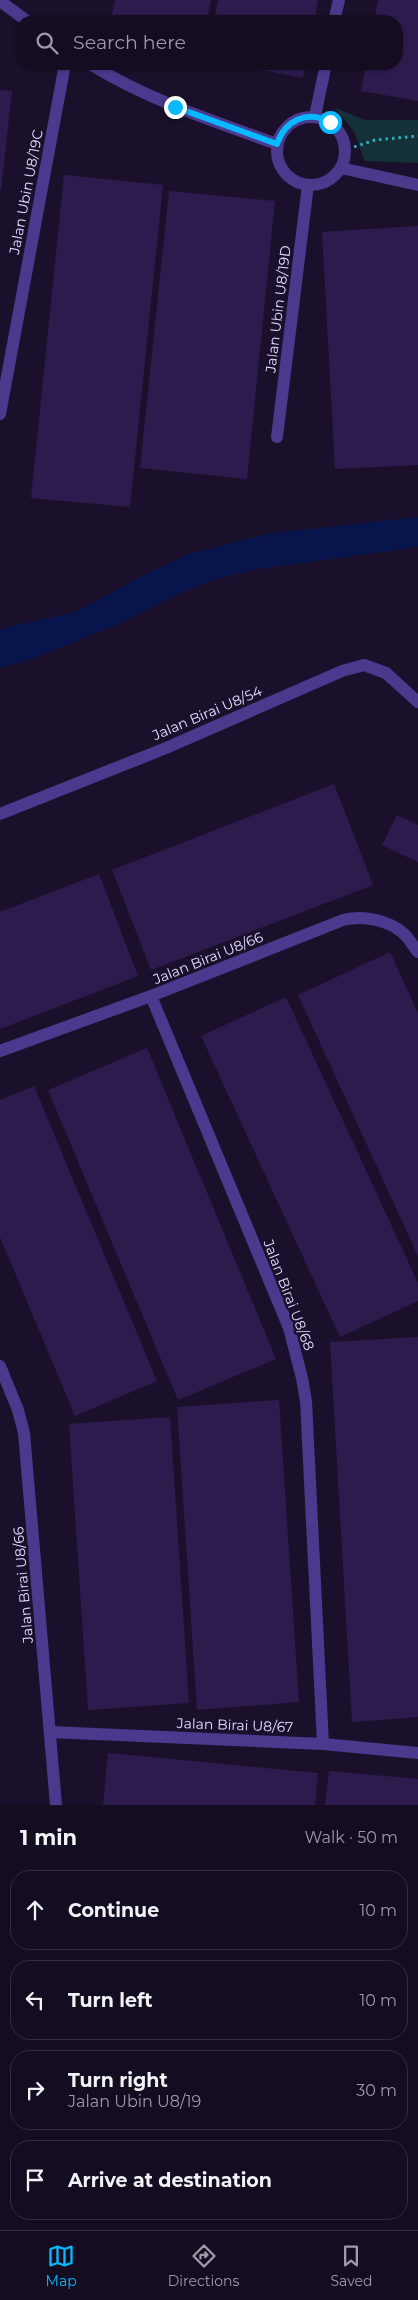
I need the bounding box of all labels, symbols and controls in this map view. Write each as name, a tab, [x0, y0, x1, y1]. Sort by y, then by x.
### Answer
search box	[15, 15, 403, 70]
icon: search	[33, 29, 61, 57]
text: Search here	[73, 31, 186, 54]
route end	[164, 96, 187, 119]
route start	[319, 111, 342, 134]
street label: Jalan Ubin U8/19C	[5, 128, 47, 257]
street label: Jalan Ubin U8/19D	[261, 244, 295, 375]
street label: Jalan Birai U8/54	[149, 681, 265, 745]
street label: Jalan Birai U8/66	[149, 928, 266, 989]
street label: Jalan Birai U8/68	[259, 1236, 318, 1353]
street label: Jalan Birai U8/66	[9, 1525, 37, 1645]
street label: Jalan Birai U8/67	[175, 1714, 294, 1736]
text: 1 min	[20, 1825, 77, 1850]
text: Walk · 50 m	[305, 1828, 398, 1847]
icon: ahead	[21, 1896, 49, 1924]
text: Continue	[68, 1899, 159, 1922]
text: 10 m	[359, 1901, 397, 1920]
icon: left	[21, 1986, 49, 2014]
text: Turn left	[68, 1989, 153, 2012]
text: 10 m	[359, 1991, 397, 2010]
text: Turn right	[68, 2069, 168, 2092]
icon: right	[21, 2076, 49, 2104]
text: 30 m	[356, 2081, 397, 2100]
text: Jalan Ubin U8/19	[68, 2092, 201, 2111]
icon: arrive	[21, 2166, 49, 2194]
text: Arrive at destination	[68, 2169, 272, 2192]
tab: Map	[46, 2242, 77, 2290]
tab: Directions	[168, 2242, 239, 2290]
tab: Saved	[330, 2242, 372, 2290]

